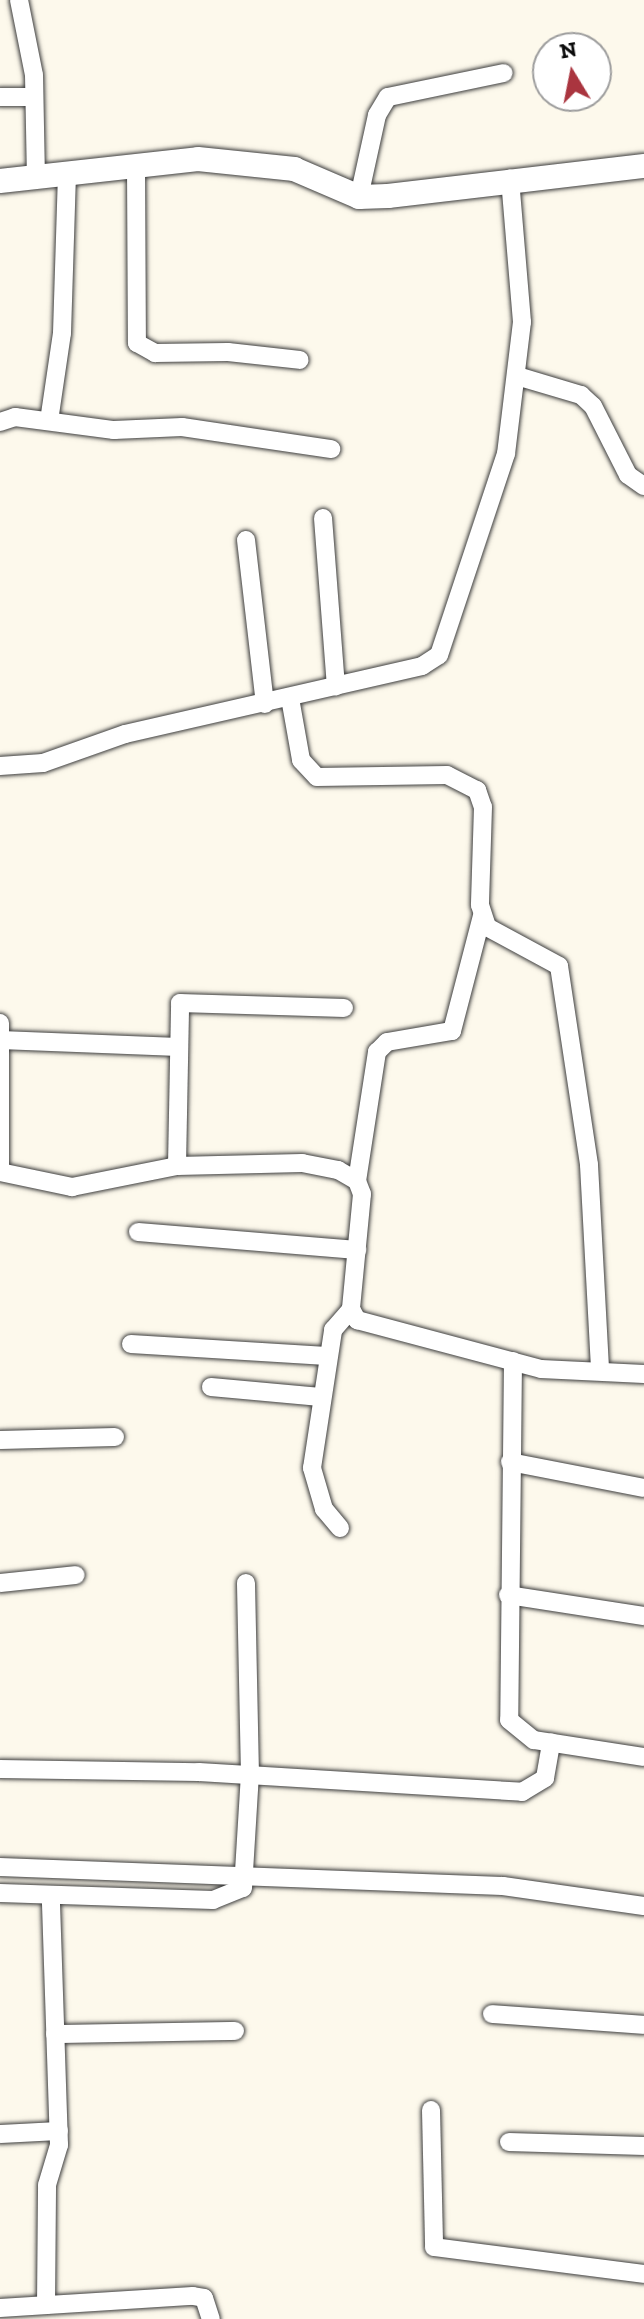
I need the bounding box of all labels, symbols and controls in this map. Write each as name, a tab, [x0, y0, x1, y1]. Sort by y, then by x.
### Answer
north arrow	[532, 32, 612, 112]
text: N	[558, 35, 579, 65]

